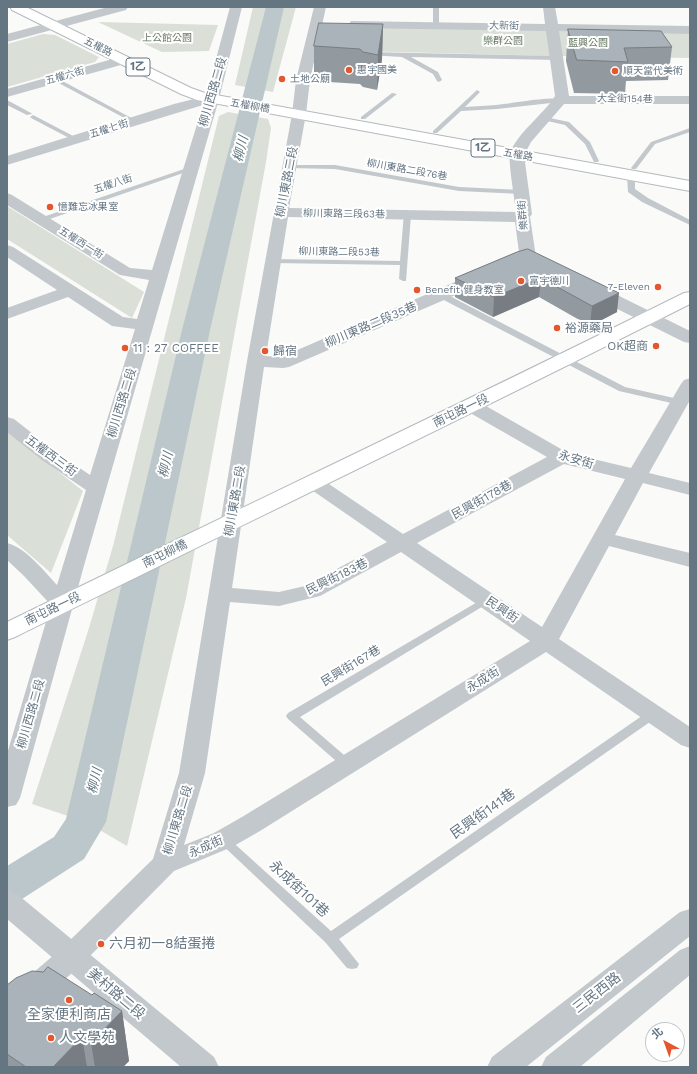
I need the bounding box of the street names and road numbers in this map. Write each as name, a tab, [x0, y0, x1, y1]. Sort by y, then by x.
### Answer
street label: 大新街	[489, 20, 519, 32]
street label: 五權路	[82, 35, 114, 59]
street label: 柳川西路二段	[196, 55, 230, 129]
road number: 1乙	[126, 58, 150, 76]
street label: 五權六街	[44, 65, 86, 87]
street label: 大全街154巷	[597, 93, 653, 105]
street label: 五權柳橋	[229, 97, 271, 115]
street label: 五權七街	[88, 117, 130, 141]
road number: 1乙	[471, 139, 495, 157]
street label: 柳川東路二段	[273, 145, 301, 219]
street label: 五權路	[502, 146, 534, 164]
street label: 柳川東路二段76巷	[366, 157, 448, 183]
street label: 五權八街	[92, 172, 134, 196]
street label: 樂群街	[516, 200, 530, 230]
street label: 柳川東路二段63巷	[303, 207, 385, 221]
street label: 五權西一街	[57, 225, 105, 261]
street label: 柳川東路二段53巷	[298, 245, 380, 259]
street label: 柳川東路二段35巷	[323, 299, 419, 351]
street label: 柳川西路二段	[105, 366, 139, 440]
street label: 南屯路一段	[431, 391, 491, 431]
street label: 五權西三街	[22, 433, 80, 479]
street label: 永安街	[557, 448, 595, 472]
street label: 柳川東路二段	[222, 464, 248, 538]
street label: 民興街178巷	[449, 478, 515, 522]
street label: 南屯柳橋	[140, 537, 190, 571]
street label: 民興街183巷	[304, 556, 370, 598]
street label: 南屯路一段	[23, 589, 83, 629]
street label: 民興街	[483, 594, 521, 626]
street label: 民興街167巷	[319, 643, 383, 689]
street label: 永成街	[464, 664, 502, 696]
street label: 柳川西路二段	[14, 677, 48, 751]
street label: 柳川東路二段	[161, 783, 195, 857]
street label: 民興街141巷	[447, 786, 519, 842]
street label: 永成街	[187, 833, 225, 861]
street label: 永成街101巷	[266, 857, 332, 921]
street label: 美村路二段	[84, 965, 148, 1023]
street label: 三民西路	[570, 969, 624, 1017]

